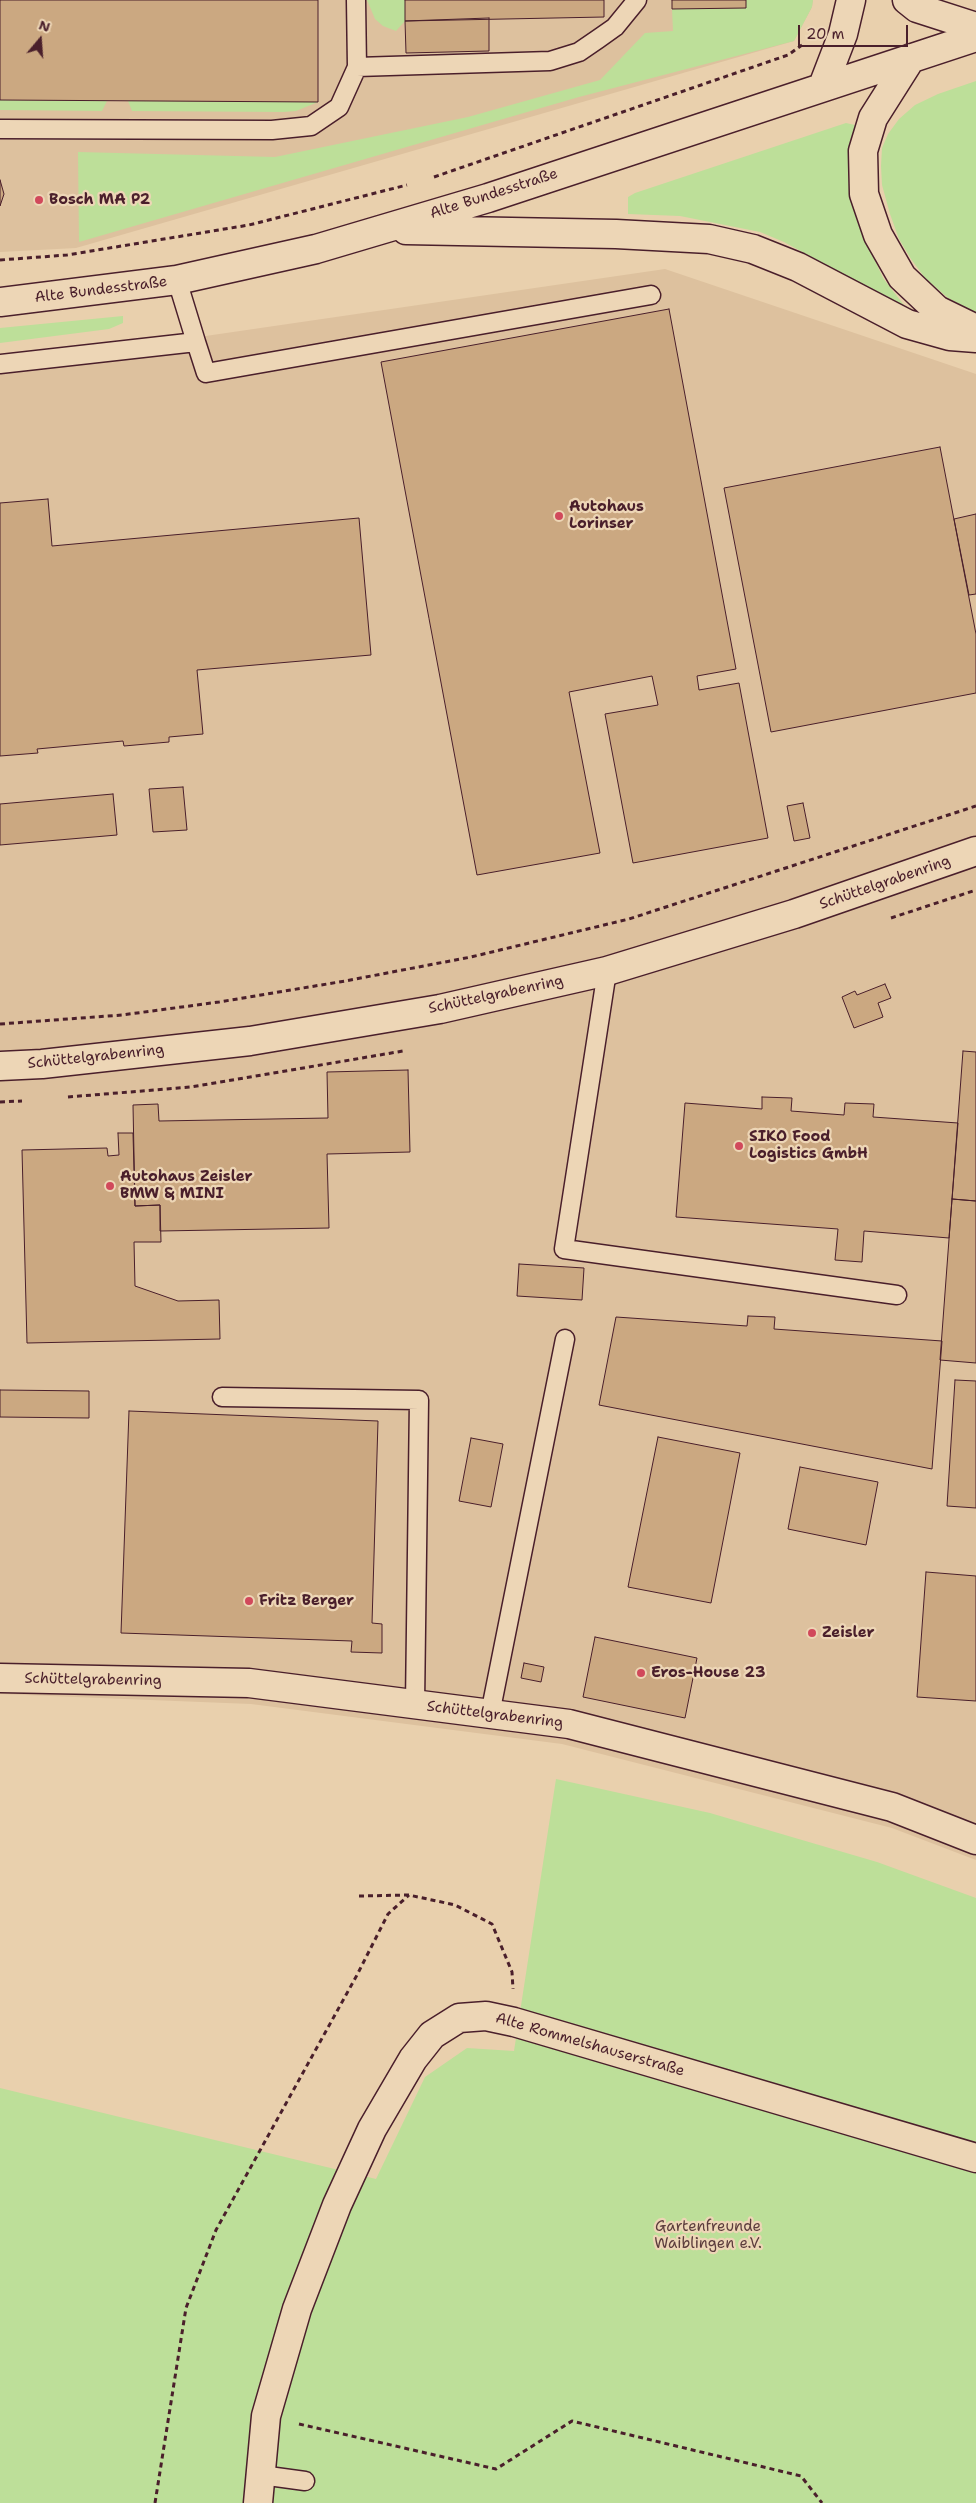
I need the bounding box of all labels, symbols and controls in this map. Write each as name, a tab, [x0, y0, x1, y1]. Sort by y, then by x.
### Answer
north arrow	[15, 15, 65, 65]
text: N	[37, 15, 53, 36]
scale bar	[801, 15, 911, 47]
text: 20 m	[806, 24, 845, 44]
street label: Alte Bundesstraße	[428, 165, 560, 223]
place label: Bosch MA P2	[49, 191, 150, 209]
marker: Bosch MA P2	[33, 194, 45, 206]
street label: Alte Bundesstraße	[34, 273, 168, 307]
place label: Autohaus Lorinser	[569, 498, 644, 533]
marker: Autohaus Lorinser	[553, 510, 565, 522]
street label: Schüttelgrabenring	[817, 852, 953, 914]
street label: Schüttelgrabenring	[427, 972, 565, 1018]
street label: Schüttelgrabenring	[27, 1041, 165, 1073]
place label: SIKO Food Logistics GmbH	[749, 1128, 868, 1163]
marker: SIKO Food Logistics GmbH	[733, 1140, 745, 1152]
place label: Autohaus Zeisler BMW & MINI	[120, 1168, 253, 1203]
marker: Autohaus Zeisler BMW & MINI	[104, 1180, 116, 1192]
place label: Fritz Berger	[259, 1592, 354, 1610]
marker: Fritz Berger	[243, 1595, 255, 1607]
place label: Zeisler	[822, 1624, 874, 1642]
marker: Zeisler	[806, 1627, 818, 1639]
place label: Eros-House 23	[651, 1664, 765, 1682]
marker: Eros-House 23	[635, 1667, 647, 1679]
street label: Schüttelgrabenring	[24, 1670, 162, 1690]
street label: Schüttelgrabenring	[426, 1698, 564, 1732]
street label: Alte Rommelshauserstraße	[493, 2009, 687, 2081]
park label: Gartenfreunde Waiblingen e.V.	[654, 2218, 762, 2253]

